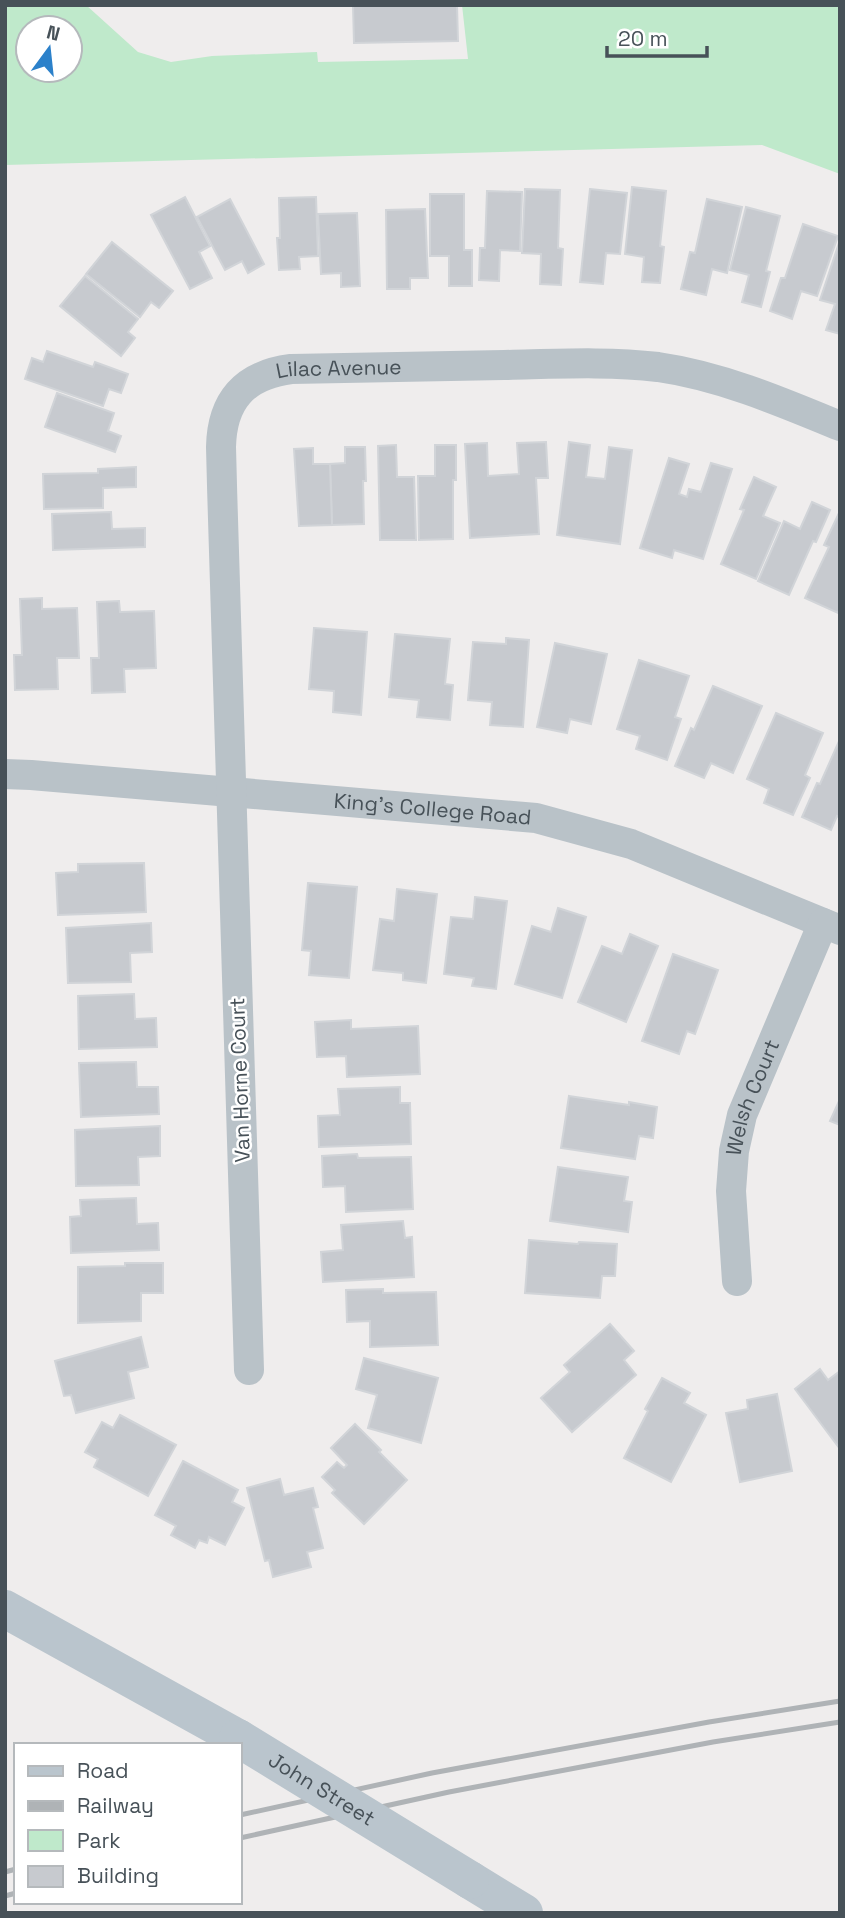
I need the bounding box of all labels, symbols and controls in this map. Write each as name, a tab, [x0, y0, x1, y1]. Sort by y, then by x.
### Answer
north arrow	[14, 14, 84, 84]
scale bar	[607, 14, 707, 58]
text: N	[44, 19, 63, 47]
text: 20 m	[618, 25, 668, 52]
street label: Lilac Avenue	[273, 353, 402, 384]
street label: King's College Road	[333, 787, 532, 831]
street label: Van Horne Court	[223, 997, 256, 1163]
street label: Welsh Court	[719, 1035, 785, 1158]
legend	[14, 1743, 242, 1904]
street label: John Street	[264, 1746, 380, 1832]
text: Road	[77, 1757, 129, 1784]
text: Railway	[77, 1792, 154, 1819]
text: Park	[77, 1827, 121, 1854]
text: Building	[77, 1862, 159, 1889]

